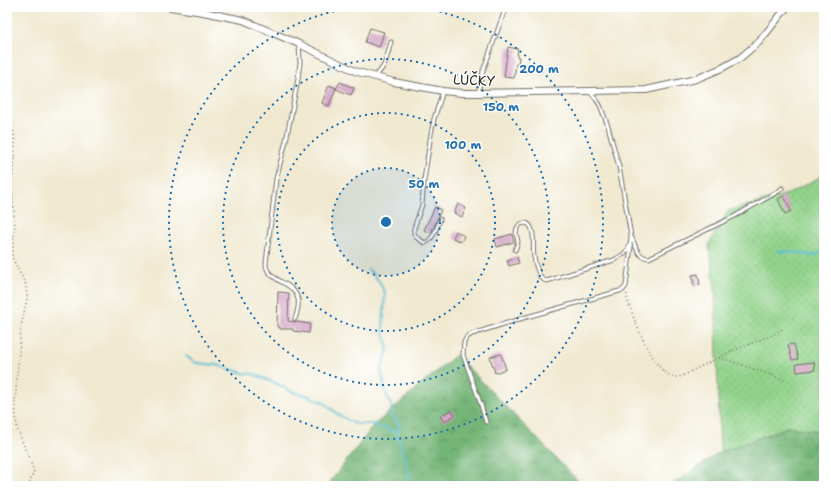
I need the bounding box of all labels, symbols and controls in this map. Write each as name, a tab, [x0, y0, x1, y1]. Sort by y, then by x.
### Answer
text: 200 m	[519, 61, 559, 77]
street label: LÚČKY	[453, 70, 496, 90]
text: 150 m	[483, 99, 519, 115]
text: 100 m	[445, 137, 482, 153]
text: 50 m	[409, 176, 440, 192]
centre of rings	[379, 215, 393, 229]

